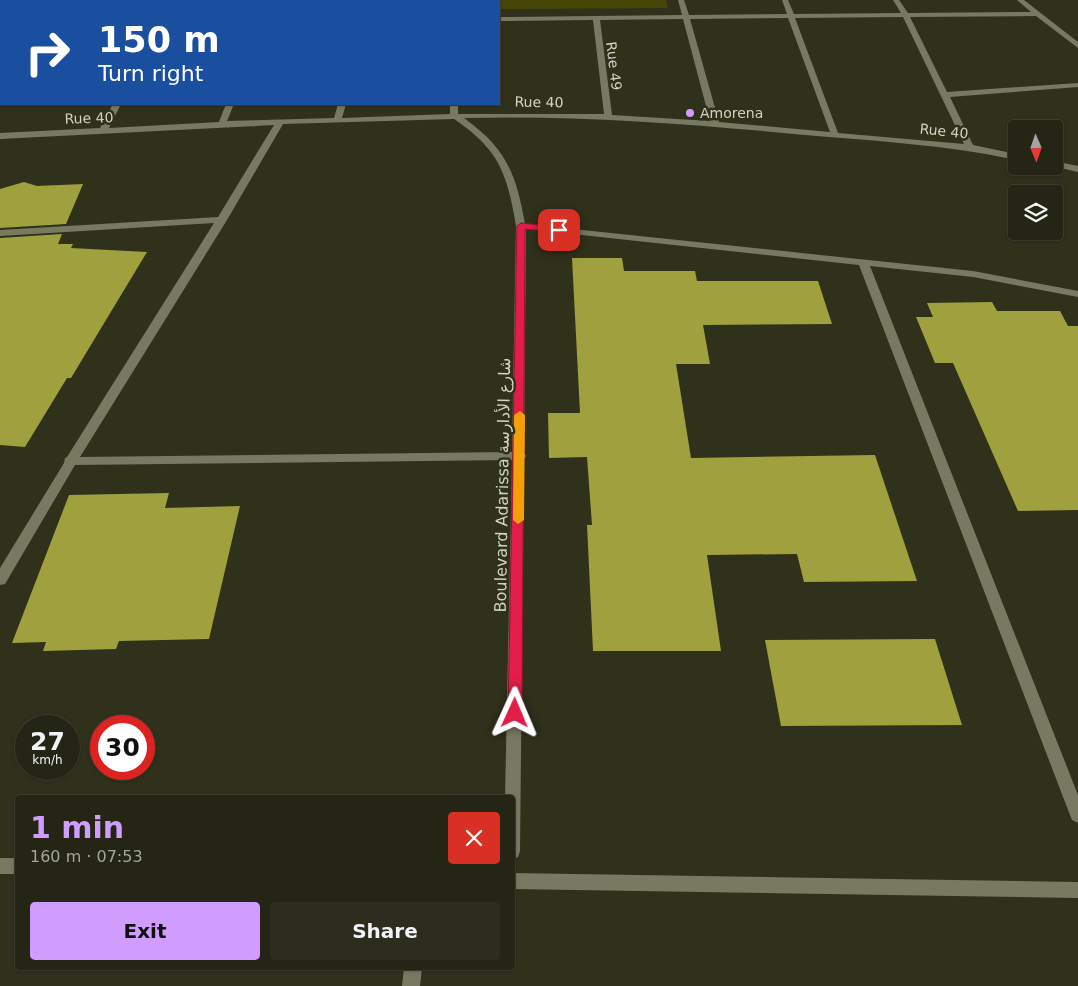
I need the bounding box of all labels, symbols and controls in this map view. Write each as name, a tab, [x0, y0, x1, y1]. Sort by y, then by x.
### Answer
icon: right	[15, 20, 80, 85]
text: 150 m	[98, 20, 220, 60]
street label: Rue 49	[603, 41, 625, 91]
text: Turn right	[98, 61, 203, 86]
street label: Rue 40	[514, 94, 564, 110]
place label: Amorena	[700, 105, 763, 121]
marker: Amorena	[684, 107, 696, 119]
street label: Rue 40	[64, 109, 114, 127]
street label: Rue 40	[919, 120, 969, 142]
north arrow	[1008, 120, 1062, 175]
map controls	[1008, 120, 1063, 240]
button: layers	[1008, 185, 1063, 240]
pin	[538, 209, 580, 251]
icon: arrive	[545, 216, 573, 244]
street label: Boulevard Adarissa شارع الأدارسة	[490, 357, 515, 613]
position arrow	[488, 686, 540, 738]
speed limit sign: 30	[90, 715, 155, 780]
text: 27	[30, 727, 65, 756]
text: km/h	[32, 753, 63, 767]
text: 1 min	[30, 810, 124, 845]
button: close	[448, 812, 500, 864]
text: 160 m · 07:53	[30, 847, 143, 866]
button: Exit	[30, 902, 260, 960]
button: Share	[270, 902, 500, 960]

